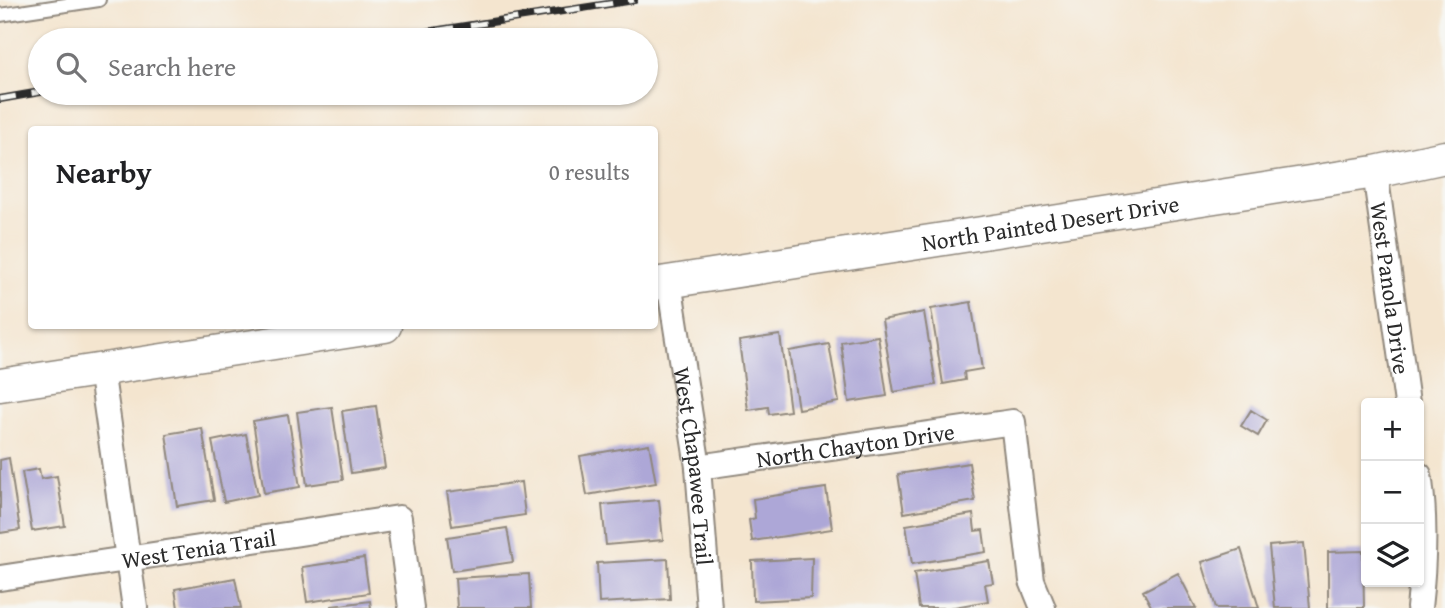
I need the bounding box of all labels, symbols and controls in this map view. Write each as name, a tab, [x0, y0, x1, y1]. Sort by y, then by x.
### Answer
search box	[28, 28, 658, 105]
text: Search here	[108, 47, 236, 86]
icon: search	[52, 48, 90, 86]
text: Nearby	[56, 150, 152, 194]
text: 0 results	[549, 155, 630, 188]
street label: North Painted Desert Drive	[919, 186, 1181, 259]
street label: West Panola Drive	[1363, 200, 1419, 376]
street label: West Chapawee Trail	[666, 365, 722, 567]
map controls	[1361, 398, 1424, 587]
button: +	[1361, 398, 1424, 461]
street label: North Chayton Drive	[754, 414, 957, 475]
button: −	[1361, 461, 1424, 524]
street label: West Tenia Trail	[119, 520, 278, 576]
button: layers	[1361, 524, 1424, 587]

